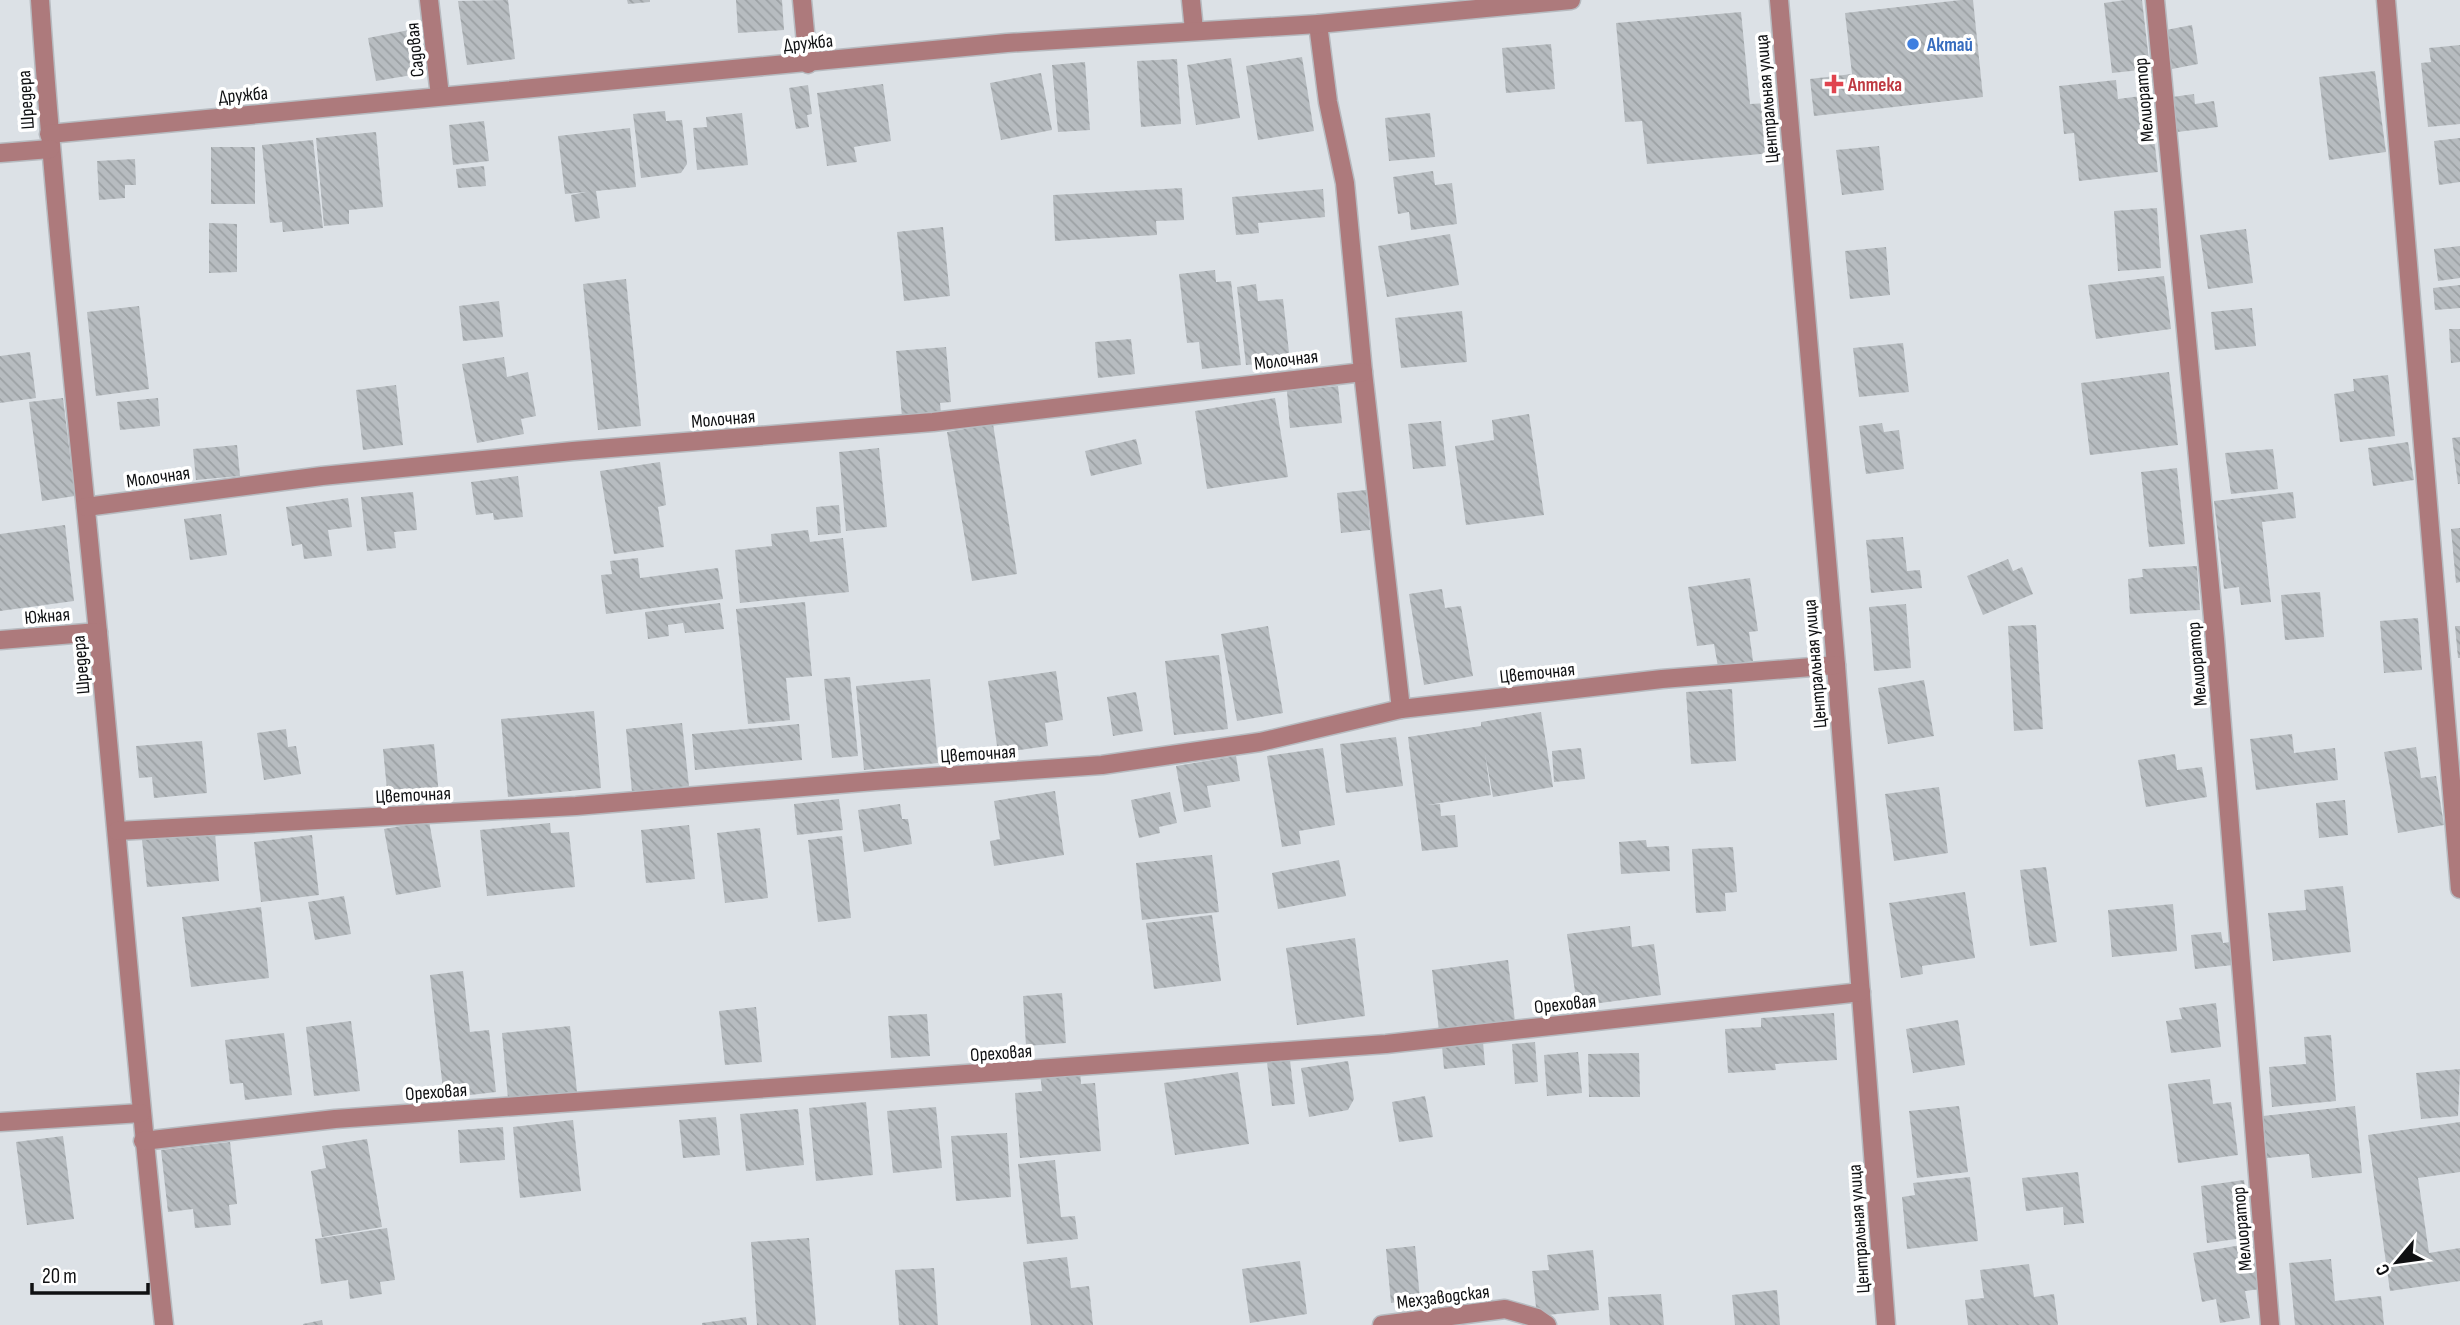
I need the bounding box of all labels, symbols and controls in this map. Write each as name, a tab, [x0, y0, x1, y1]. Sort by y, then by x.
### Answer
street label: Садовая	[401, 21, 430, 78]
street label: Дружба	[782, 29, 834, 58]
street label: Центральная улица	[1750, 33, 1785, 164]
place label: Актай	[1926, 34, 1973, 57]
marker: Актай	[1905, 36, 1921, 52]
street label: Мелиоратор	[2129, 57, 2160, 143]
street label: Шредера	[13, 70, 40, 130]
place label: Аптека	[1847, 74, 1902, 97]
marker: Аптека	[1826, 76, 1842, 92]
street label: Дружба	[217, 82, 269, 109]
street label: Молочная	[1253, 345, 1319, 376]
street label: Молочная	[690, 405, 756, 434]
street label: Молочная	[125, 462, 192, 493]
street label: Центральная улица	[1798, 598, 1833, 729]
street label: Южная	[23, 603, 71, 630]
street label: Мелиоратор	[2182, 621, 2213, 707]
street label: Шредера	[67, 634, 96, 695]
street label: Цветочная	[1498, 658, 1576, 689]
street label: Цветочная	[940, 740, 1017, 769]
street label: Цветочная	[375, 782, 451, 809]
street label: Ореховая	[1533, 990, 1597, 1019]
street label: Ореховая	[969, 1040, 1033, 1067]
street label: Ореховая	[404, 1079, 468, 1106]
street label: Центральная улица	[1844, 1164, 1875, 1294]
street label: Мелиоратор	[2227, 1186, 2258, 1272]
north arrow	[2362, 1227, 2432, 1297]
scale bar	[32, 1252, 147, 1296]
text: С	[2371, 1259, 2396, 1279]
text: 20 m	[42, 1264, 77, 1289]
street label: Мехзаводская	[1396, 1280, 1491, 1315]

